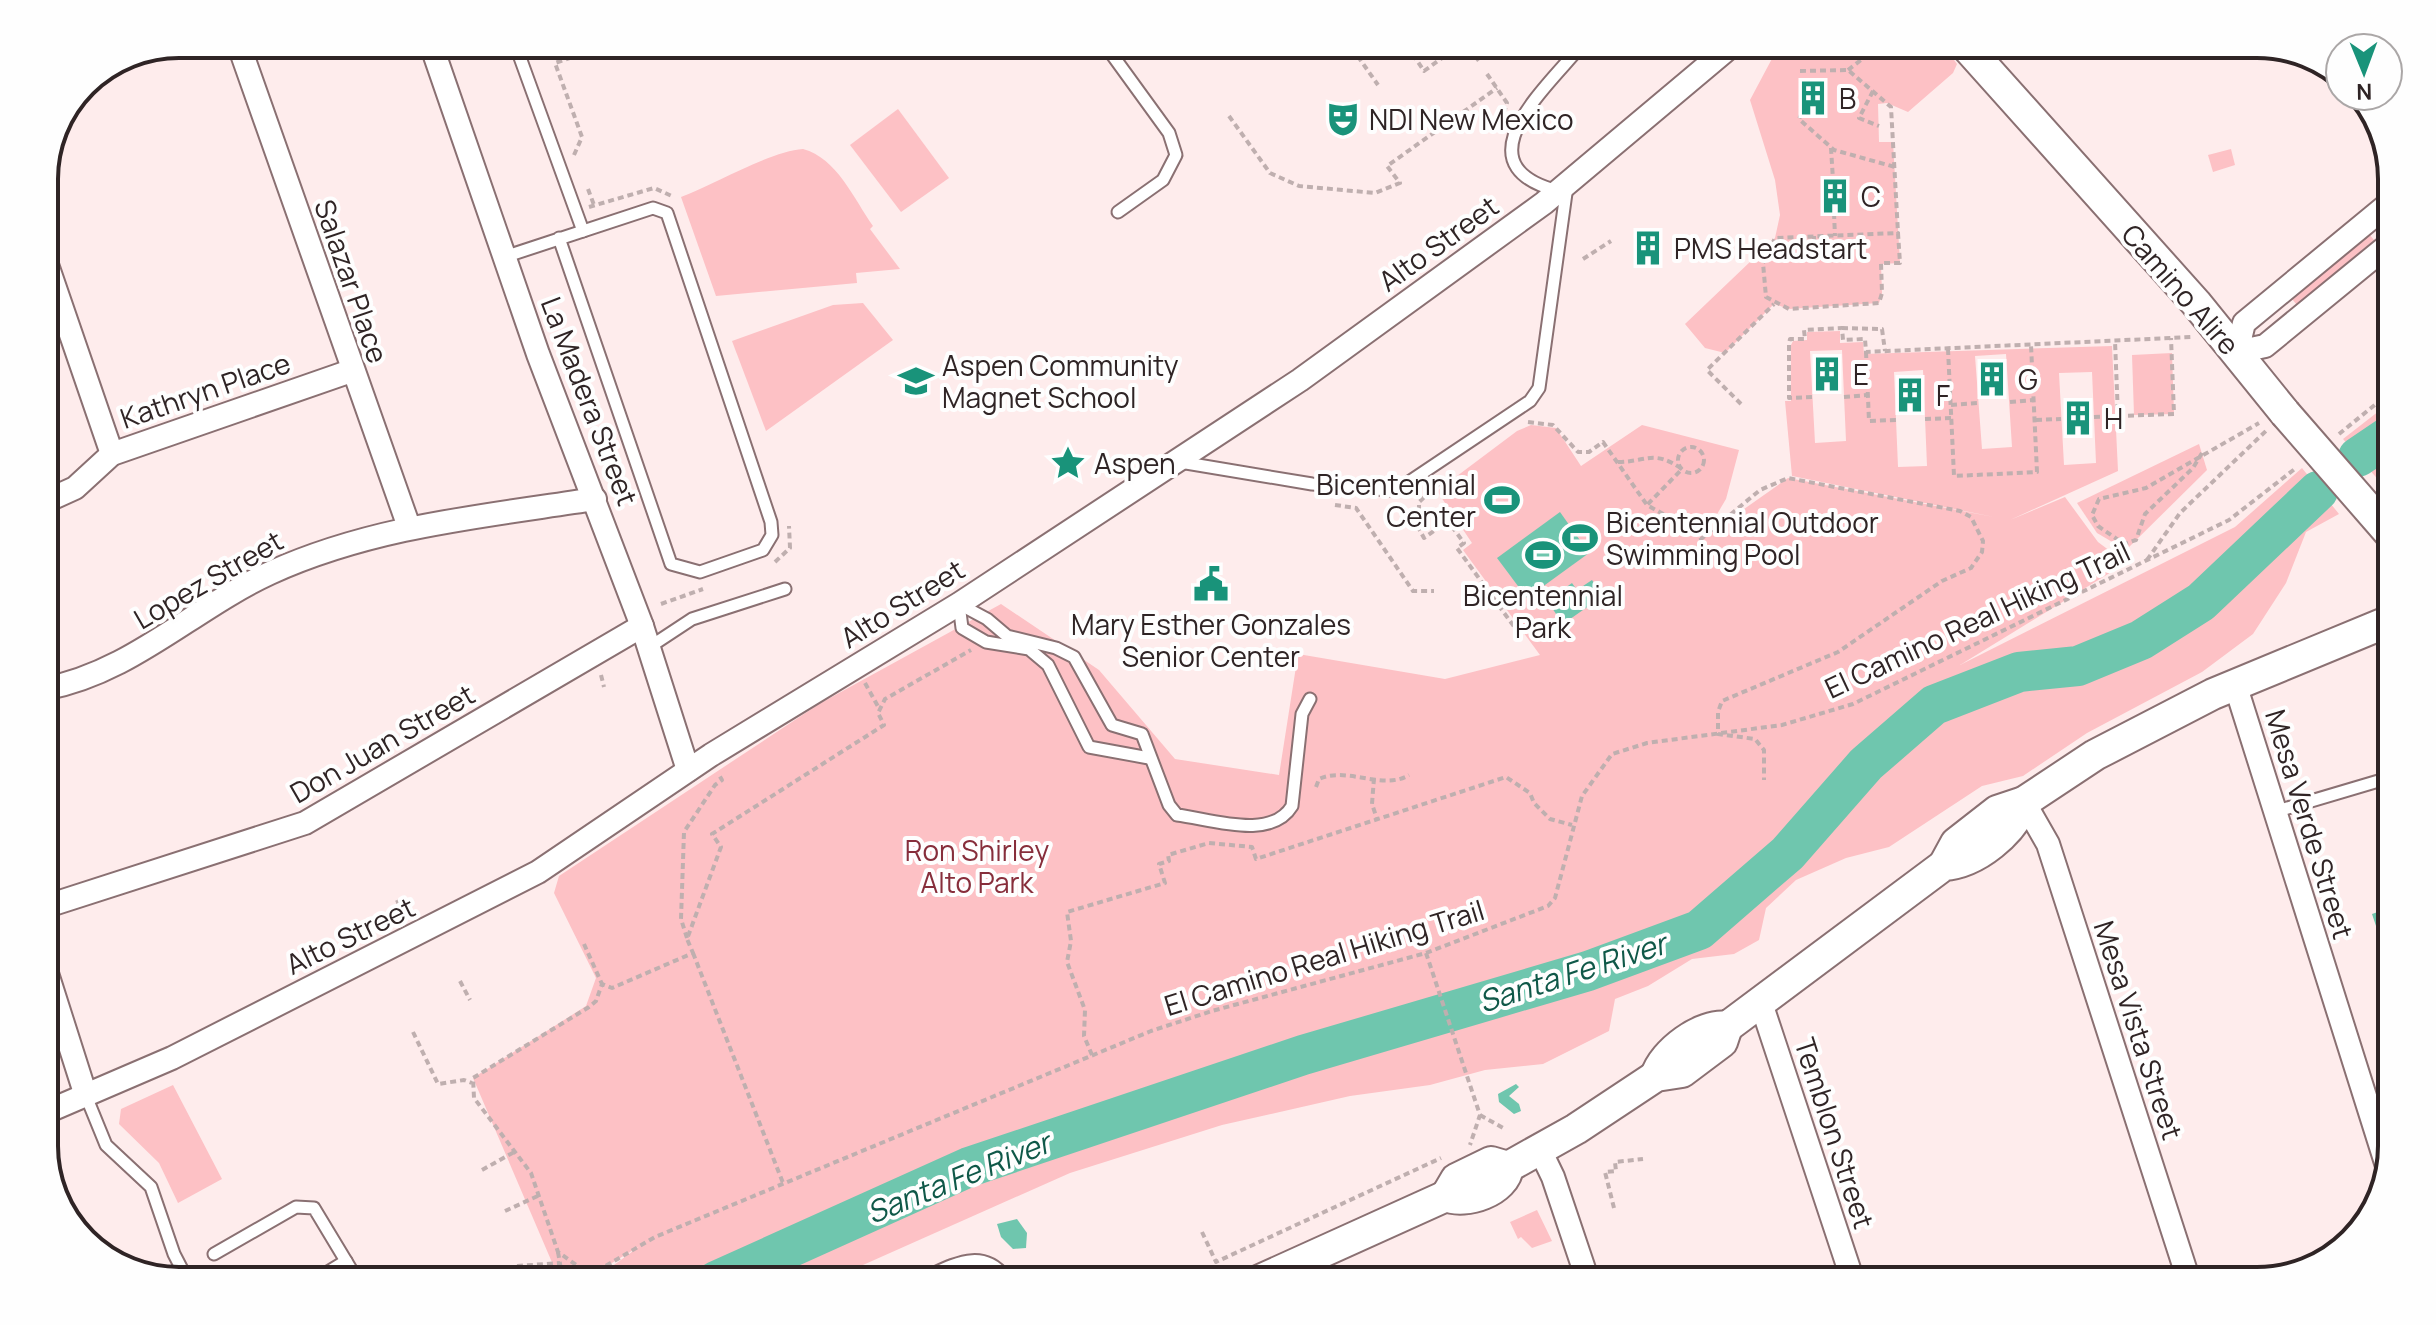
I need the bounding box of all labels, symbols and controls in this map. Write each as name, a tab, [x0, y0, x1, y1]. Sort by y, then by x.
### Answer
north arrow	[2324, 32, 2404, 112]
text: N	[2356, 77, 2373, 107]
building icon: B	[1794, 79, 1832, 117]
place label: B	[1839, 79, 1856, 117]
theatre icon: NDI New Mexico	[1324, 100, 1362, 138]
place label: NDI New Mexico	[1369, 100, 1573, 138]
building icon: C	[1816, 177, 1854, 215]
place label: C	[1861, 177, 1881, 215]
street label: Alto Street	[1370, 187, 1506, 299]
street label: Salazar Place	[306, 194, 398, 368]
street label: Camino Alire	[2114, 216, 2248, 362]
building icon: PMS Headstart	[1629, 229, 1667, 267]
place label: PMS Headstart	[1674, 229, 1867, 267]
street label: La Madera Street	[533, 291, 647, 511]
street label: Kathryn Place	[115, 343, 295, 437]
place label: Aspen Community Magnet School	[942, 346, 1179, 416]
building icon: E	[1808, 355, 1846, 393]
place label: E	[1853, 355, 1869, 393]
building icon: G	[1973, 360, 2011, 398]
place label: G	[2018, 360, 2038, 398]
school or university icon: Aspen Community Magnet School	[897, 362, 935, 400]
building icon: F	[1891, 376, 1929, 414]
place label: F	[1936, 376, 1950, 414]
building icon: H	[2059, 399, 2097, 437]
place label: H	[2104, 399, 2123, 437]
place icon: Aspen	[1049, 444, 1087, 482]
place label: Aspen	[1094, 444, 1176, 482]
place label: Bicentennial Center	[1316, 465, 1476, 535]
sports icon: Bicentennial Center	[1483, 481, 1521, 519]
place label: Bicentennial Outdoor Swimming Pool	[1606, 503, 1879, 573]
sports icon: Bicentennial Outdoor Swimming Pool	[1561, 519, 1599, 557]
street label: Lopez Street	[126, 521, 290, 637]
street label: El Camino Real Hiking Trail	[1818, 532, 2136, 706]
sports icon: Bicentennial Park	[1524, 536, 1562, 574]
street label: Alto Street	[833, 550, 971, 656]
public building icon: Mary Esther Gonzales Senior Center	[1192, 565, 1230, 603]
place label: Bicentennial Park	[1463, 576, 1623, 646]
place label: Mary Esther Gonzales Senior Center	[1071, 605, 1351, 675]
street label: Don Juan Street	[283, 675, 481, 811]
street label: Mesa Verde Street	[2257, 705, 2363, 943]
park label: Ron Shirley Alto Park	[905, 831, 1049, 901]
street label: Alto Street	[279, 887, 421, 983]
street label: El Camino Real Hiking Trail	[1159, 890, 1489, 1024]
street label: Mesa Vista Street	[2086, 916, 2192, 1144]
water label: Santa Fe River	[1473, 921, 1675, 1022]
street label: Temblon Street	[1786, 1033, 1884, 1233]
water label: Santa Fe River	[860, 1120, 1060, 1232]

